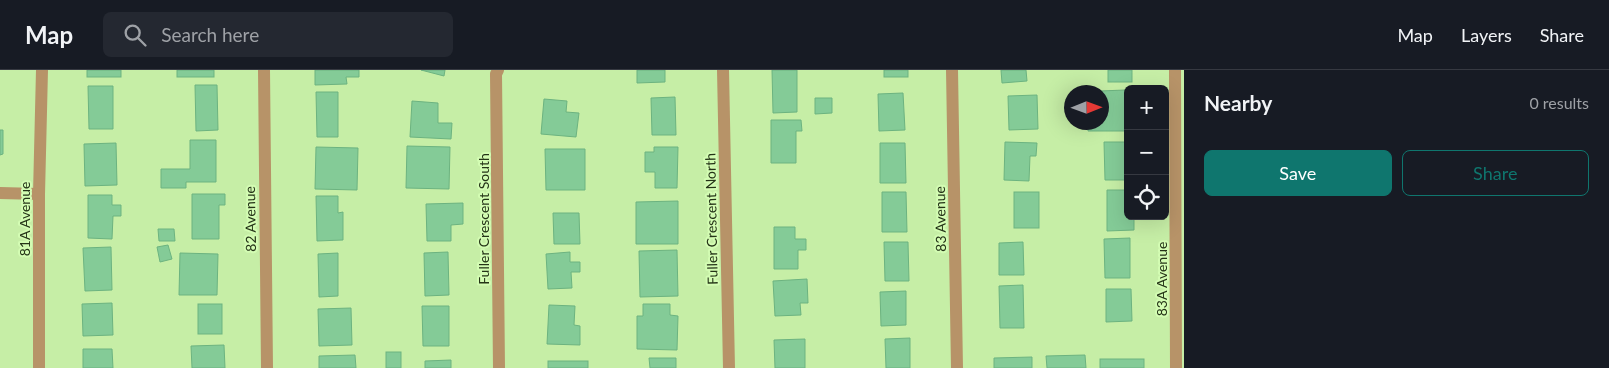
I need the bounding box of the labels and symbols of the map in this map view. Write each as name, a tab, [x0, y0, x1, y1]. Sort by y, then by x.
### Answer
north arrow	[1064, 85, 1109, 130]
street label: Fuller Crescent South	[475, 153, 492, 285]
street label: Fuller Crescent North	[701, 153, 721, 285]
street label: 81A Avenue	[16, 182, 33, 256]
street label: 82 Avenue	[241, 186, 259, 252]
street label: 83 Avenue	[931, 186, 949, 252]
street label: 83A Avenue	[1153, 242, 1170, 316]

